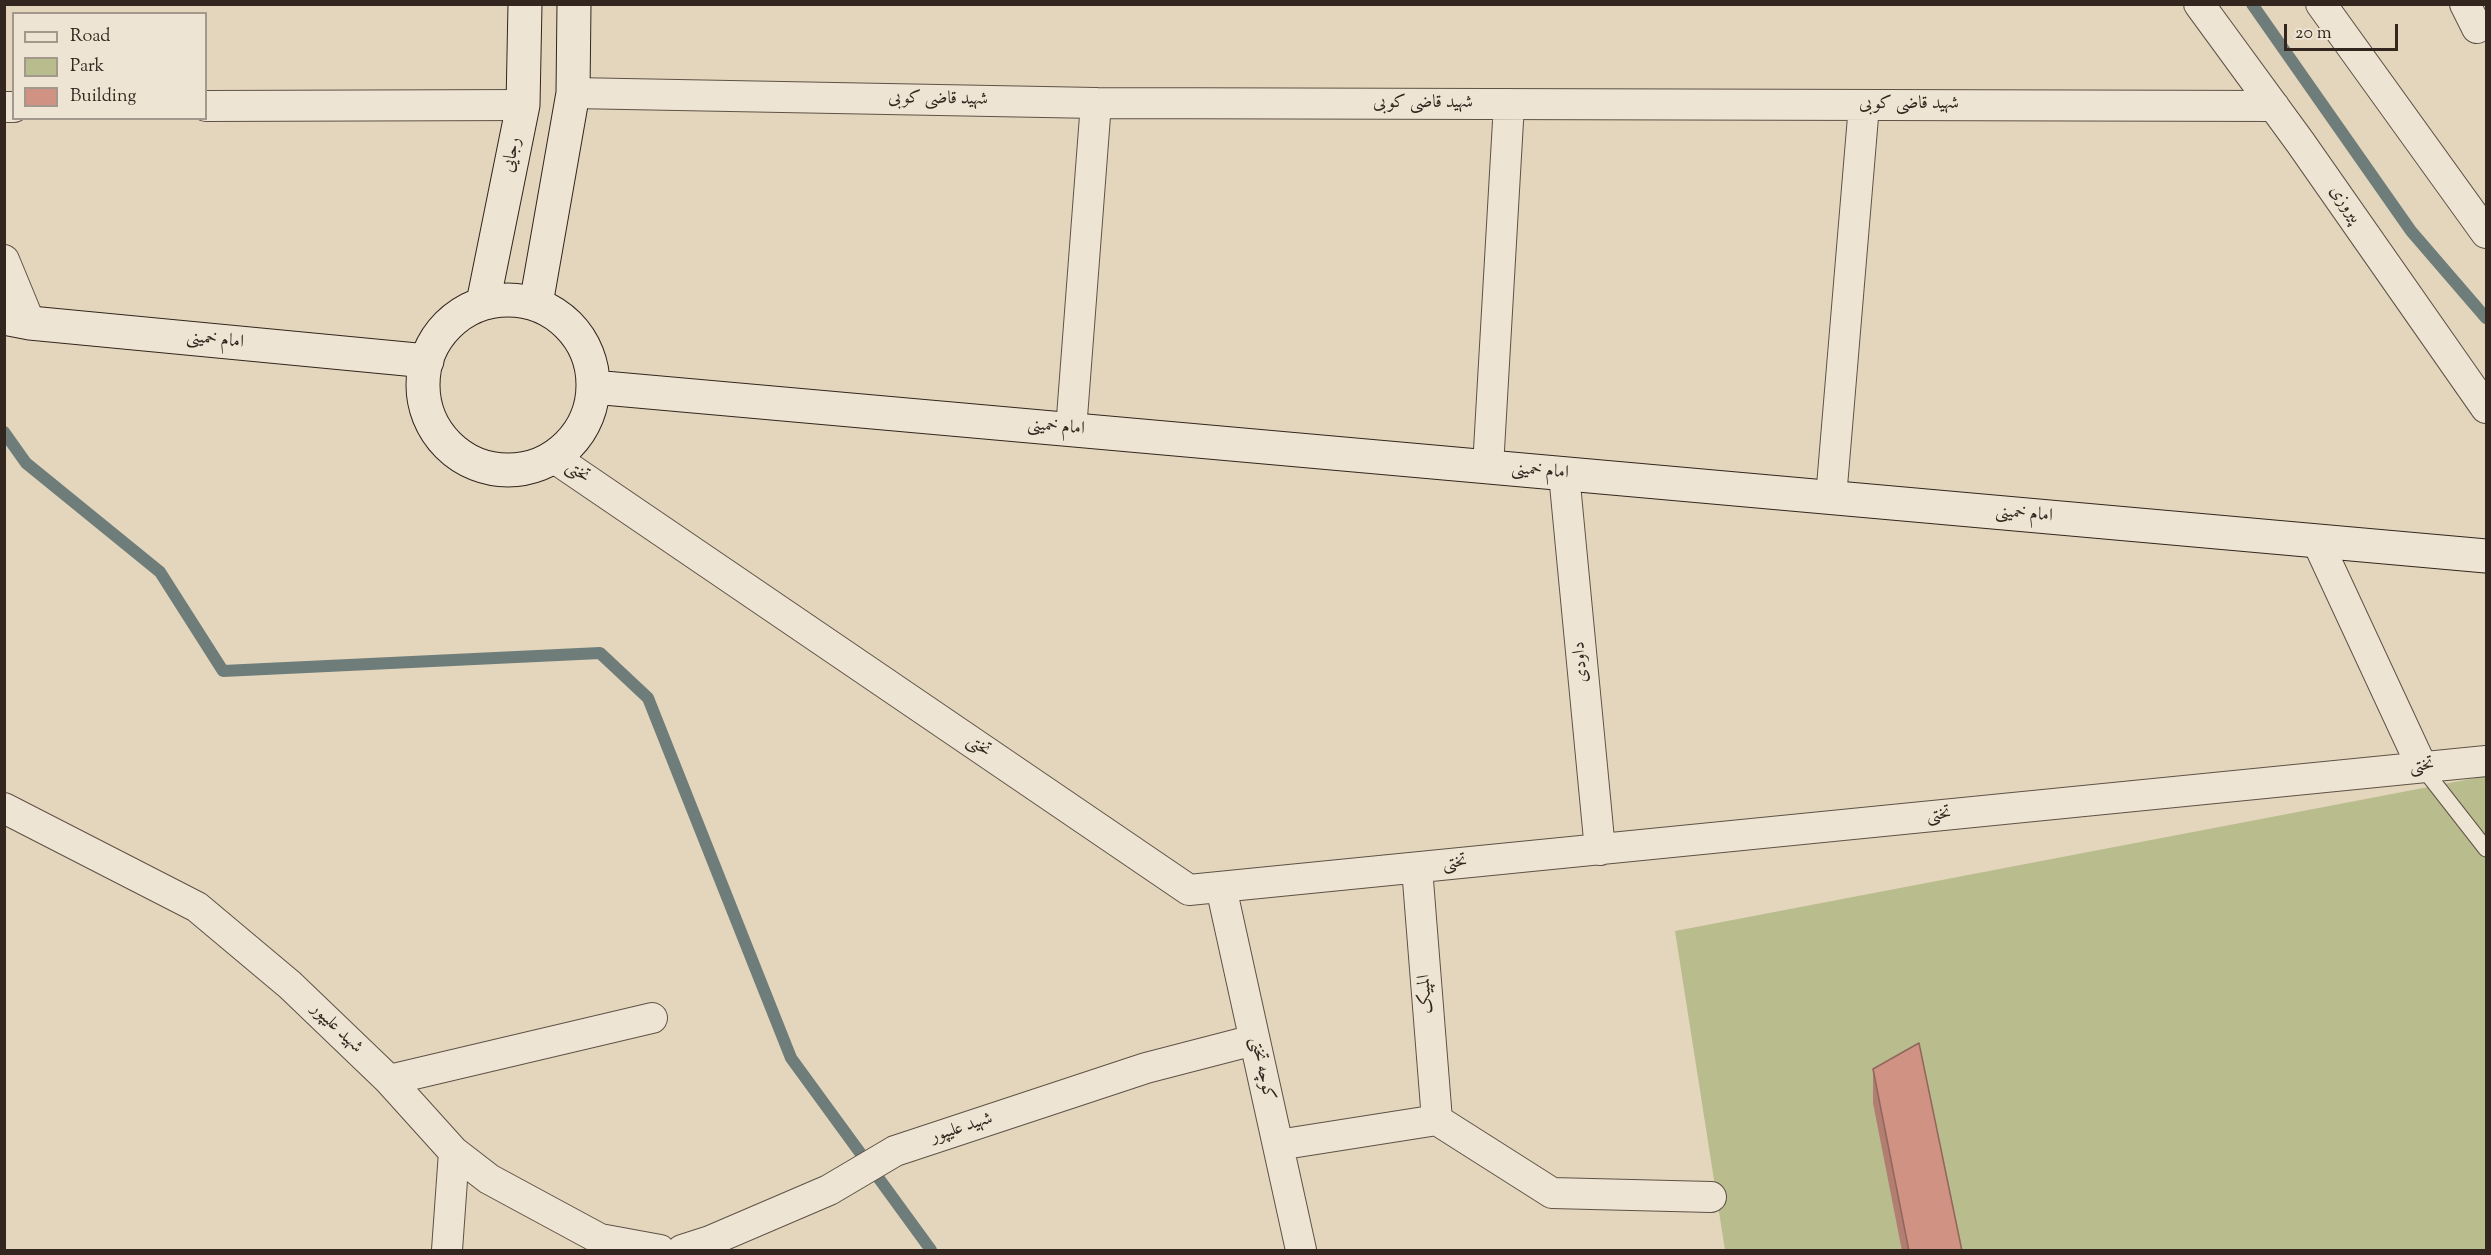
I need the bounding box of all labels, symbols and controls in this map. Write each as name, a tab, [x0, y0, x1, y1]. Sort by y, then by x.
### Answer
legend	[12, 12, 207, 120]
scale bar	[2287, 12, 2401, 50]
text: 20 m	[2295, 21, 2332, 47]
text: Road	[70, 24, 110, 50]
text: Park	[70, 54, 104, 80]
text: Building	[70, 84, 136, 110]
street label: شهید قاضی کوبی	[888, 88, 988, 112]
street label: شهید قاضی کوبی	[1373, 93, 1473, 115]
street label: شهید قاضی کوبی	[1859, 94, 1959, 116]
street label: رجایی	[499, 135, 527, 175]
street label: پیروزی	[2323, 182, 2365, 228]
street label: امام خمینی	[185, 327, 245, 355]
street label: امام خمینی	[1026, 415, 1086, 441]
street label: تختی	[561, 457, 593, 489]
street label: امام خمینی	[1510, 459, 1570, 485]
street label: امام خمینی	[1994, 502, 2054, 528]
street label: داودی	[1569, 641, 1595, 683]
street label: تختی	[962, 731, 994, 763]
street label: تختی	[2409, 755, 2435, 779]
street label: تختی	[1926, 804, 1952, 828]
street label: تختی	[1442, 852, 1468, 876]
street label: المپیک	[1415, 973, 1439, 1015]
street label: شهید علیپور	[306, 999, 366, 1059]
street label: کوچه تختی	[1244, 1035, 1278, 1103]
street label: شهید علیپور	[928, 1109, 996, 1149]

